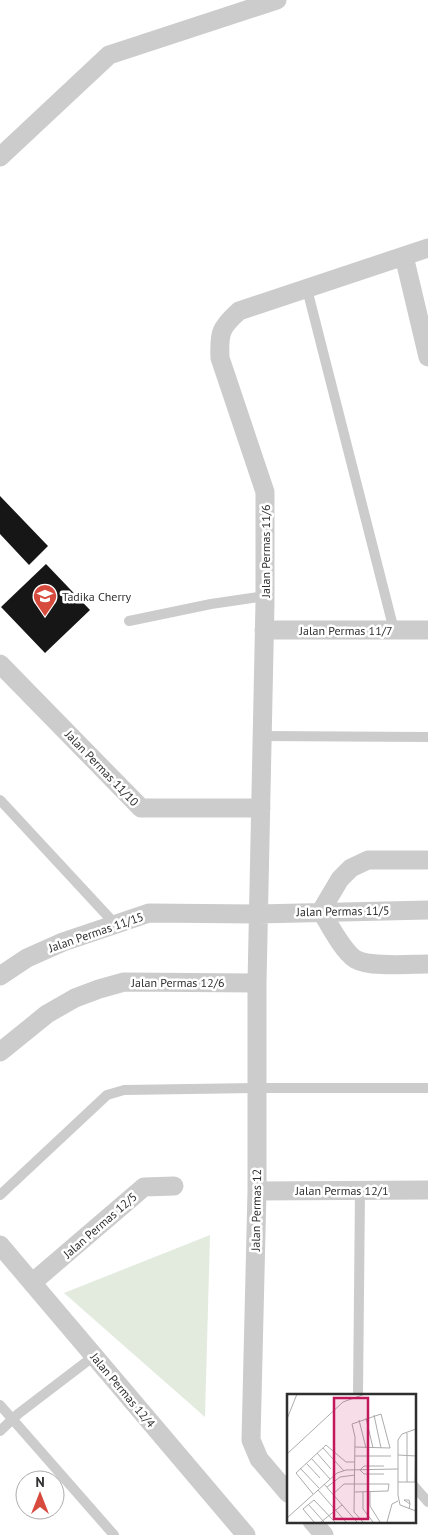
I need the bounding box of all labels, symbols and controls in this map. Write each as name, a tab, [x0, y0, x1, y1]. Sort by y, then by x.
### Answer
street label: Jalan Permas 11/6	[258, 505, 273, 598]
school or university icon: Tadika Cherry	[32, 583, 58, 617]
place label: Tadika Cherry	[62, 589, 132, 604]
street label: Jalan Permas 11/7	[299, 623, 392, 638]
street label: Jalan Permas 11/10	[61, 726, 142, 809]
street label: Jalan Permas 11/5	[295, 903, 390, 919]
street label: Jalan Permas 11/15	[46, 909, 145, 956]
street label: Jalan Permas 12/6	[131, 975, 224, 990]
street label: Jalan Permas 12	[248, 1169, 264, 1252]
street label: Jalan Permas 12/1	[295, 1183, 388, 1198]
street label: Jalan Permas 12/5	[59, 1189, 140, 1262]
street label: Jalan Permas 12/4	[87, 1349, 159, 1431]
inset map	[287, 1394, 416, 1522]
north arrow	[15, 1470, 65, 1520]
text: N	[35, 1473, 45, 1491]

